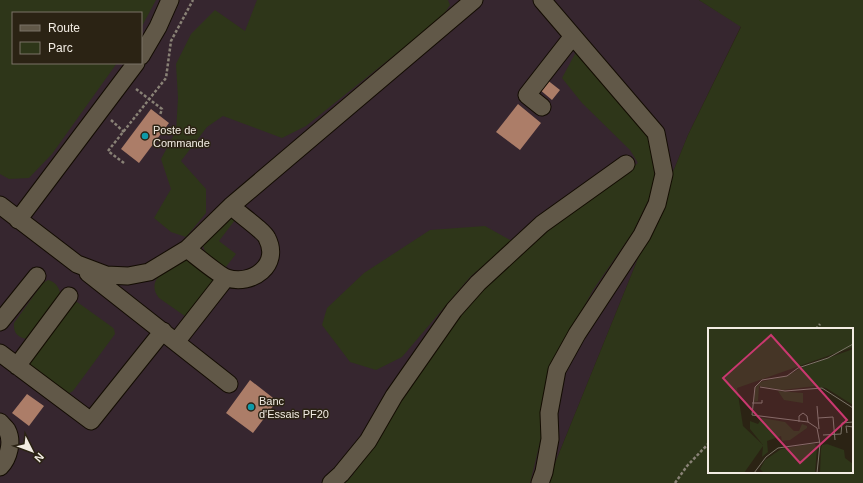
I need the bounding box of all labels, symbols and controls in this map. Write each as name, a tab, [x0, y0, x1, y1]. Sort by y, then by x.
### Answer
legend	[12, 12, 142, 64]
text: Route	[48, 21, 80, 35]
text: Parc	[48, 41, 73, 55]
place label: Poste de Commande	[153, 124, 210, 149]
marker: Poste de Commande	[140, 131, 150, 141]
inset map	[708, 328, 853, 473]
place label: Banc d'Essais PF20	[259, 395, 329, 420]
marker: Banc d'Essais PF20	[246, 402, 256, 412]
north arrow	[12, 431, 52, 471]
text: N	[32, 451, 47, 465]

